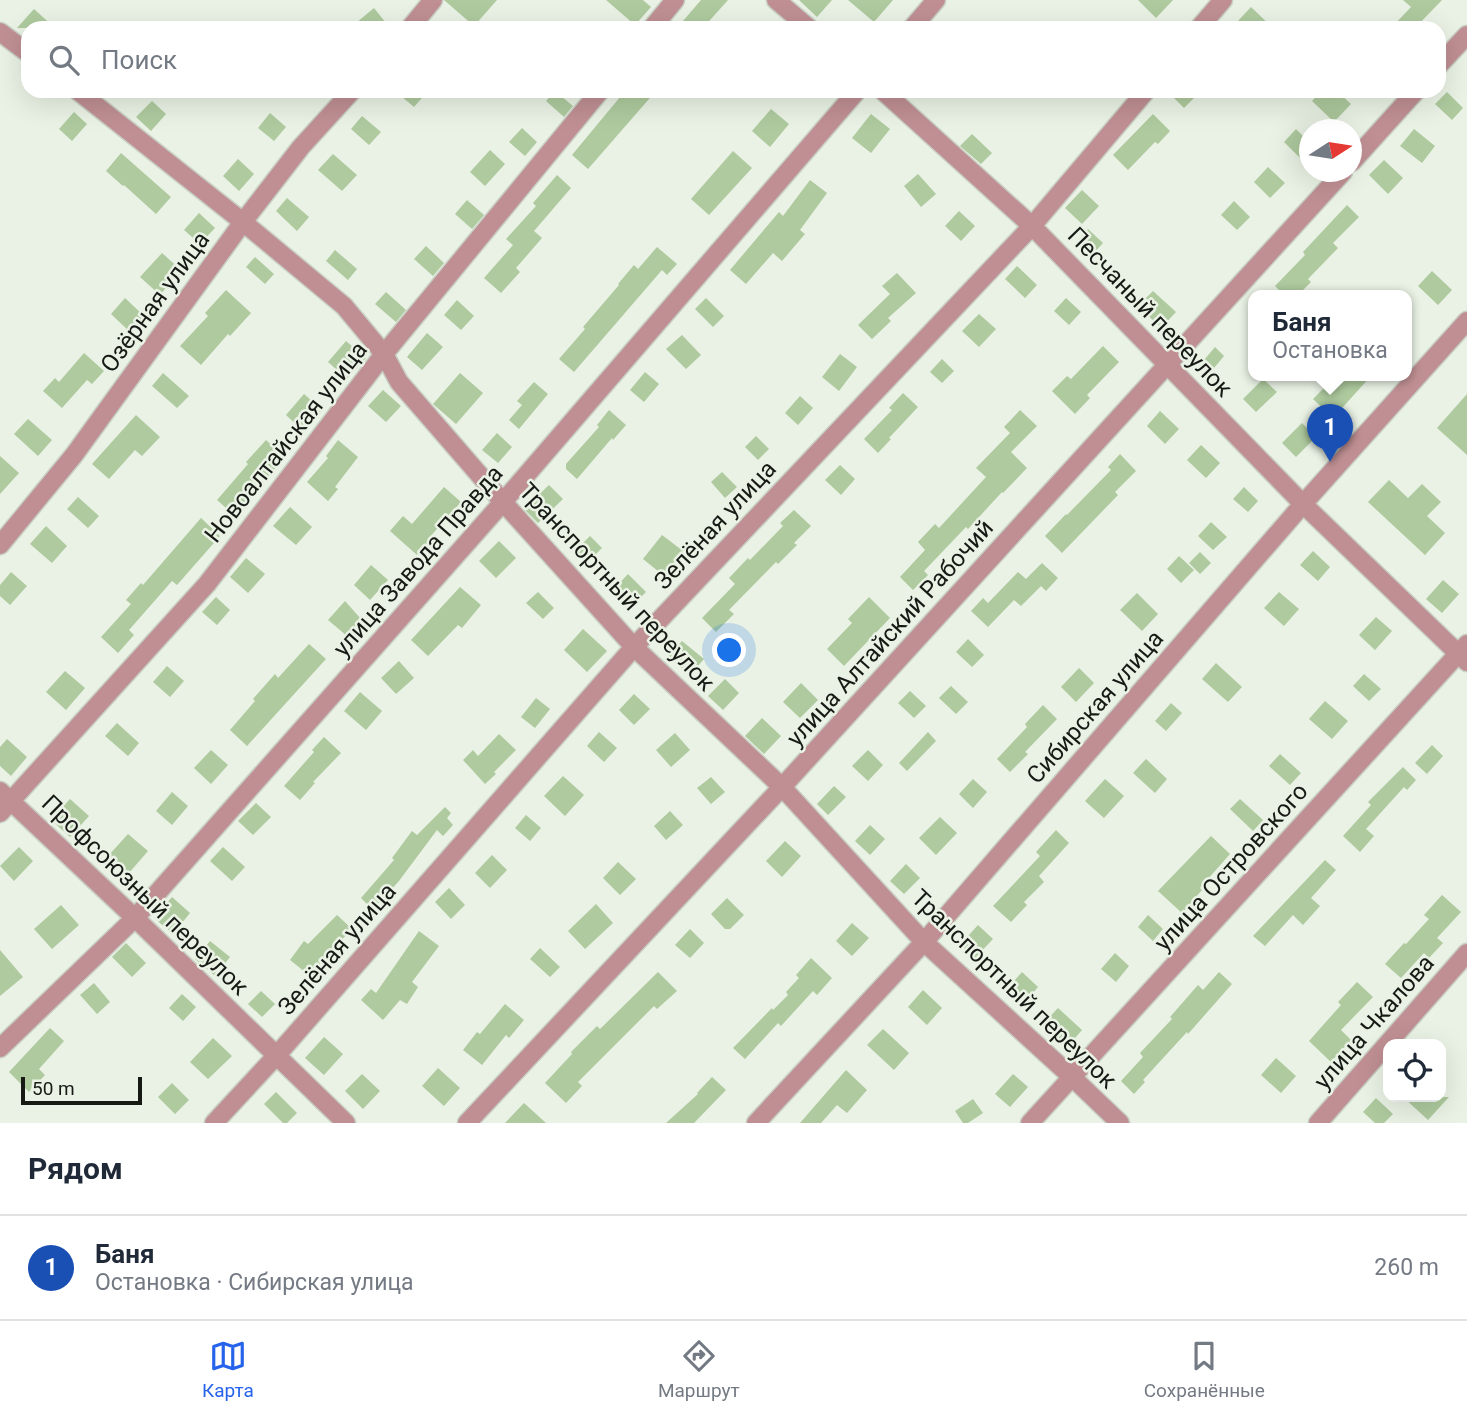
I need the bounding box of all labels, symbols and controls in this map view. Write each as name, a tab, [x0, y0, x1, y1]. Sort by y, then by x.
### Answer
search box	[21, 21, 1446, 98]
icon: search	[45, 41, 83, 79]
text: Поиск	[101, 45, 177, 75]
north arrow	[1299, 119, 1362, 182]
street label: Песчаный переулок	[1062, 221, 1238, 403]
street label: Озёрная улица	[95, 226, 215, 378]
popup	[1248, 290, 1412, 381]
text: Баня	[1272, 307, 1332, 337]
street label: Новоалтайская улица	[199, 336, 373, 548]
text: Остановка	[1272, 337, 1388, 364]
pin: 1	[1307, 404, 1353, 462]
street label: Зелёная улица	[648, 455, 782, 595]
street label: улица Завода Правда	[327, 460, 509, 662]
street label: Транспортный переулок	[513, 477, 721, 697]
street label: улица Алтайский Рабочий	[781, 514, 999, 752]
street label: Сибирская улица	[1021, 625, 1169, 789]
your location	[712, 633, 746, 667]
street label: улица Островского	[1148, 777, 1314, 957]
street label: Профсоюзный переулок	[36, 789, 254, 1001]
street label: Зелёная улица	[272, 877, 402, 1021]
street label: Транспортный переулок	[906, 884, 1122, 1094]
street label: улица Чкалова	[1308, 949, 1440, 1095]
map controls	[1383, 1039, 1446, 1102]
button: locate	[1383, 1039, 1446, 1102]
scale bar	[21, 1074, 142, 1106]
text: 50 m	[32, 1077, 75, 1100]
text: Рядом	[28, 1151, 123, 1186]
text: Баня	[95, 1239, 154, 1269]
text: 1	[44, 1254, 58, 1281]
text: 260 m	[1374, 1254, 1439, 1281]
text: Остановка · Сибирская улица	[95, 1269, 414, 1296]
tab: Карта	[202, 1337, 254, 1402]
tab: Маршрут	[658, 1337, 740, 1402]
tab: Сохранённые	[1144, 1337, 1265, 1402]

